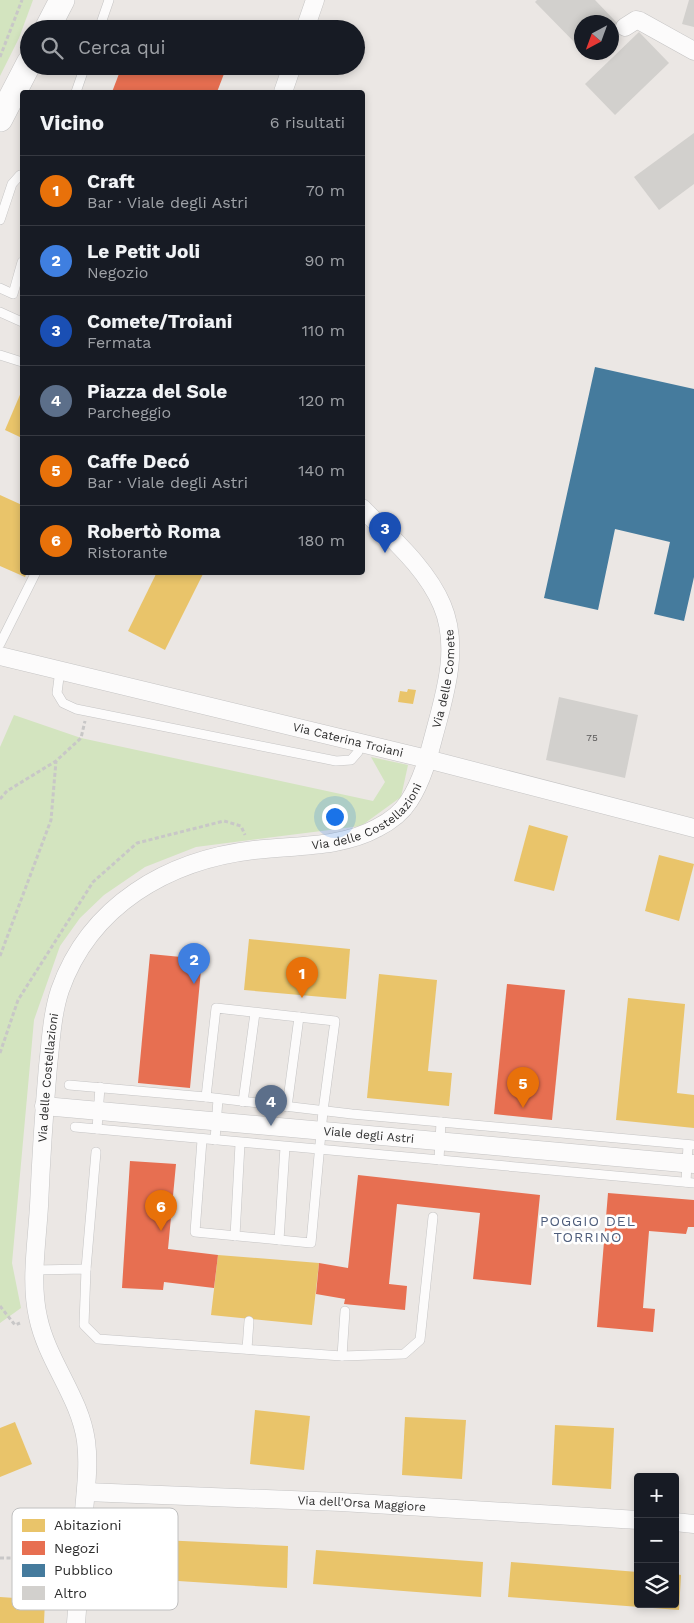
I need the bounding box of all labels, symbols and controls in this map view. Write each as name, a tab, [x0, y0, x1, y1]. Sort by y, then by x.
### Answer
north arrow	[574, 15, 619, 60]
search box	[20, 20, 365, 75]
icon: search	[38, 34, 66, 62]
text: Cerca qui	[78, 36, 166, 59]
text: Vicino	[40, 110, 104, 135]
text: 6 risultati	[270, 113, 345, 132]
text: Craft	[87, 170, 135, 193]
text: 1	[53, 181, 59, 200]
text: 70 m	[306, 181, 345, 200]
text: Bar · Viale degli Astri	[87, 193, 248, 212]
text: Le Petit Joli	[87, 240, 200, 263]
text: 2	[51, 251, 61, 270]
text: 90 m	[304, 251, 345, 270]
text: Negozio	[87, 263, 148, 282]
text: Comete/Troiani	[87, 310, 232, 333]
text: 3	[51, 321, 61, 340]
text: 110 m	[302, 321, 345, 340]
text: Fermata	[87, 333, 151, 352]
text: Piazza del Sole	[87, 380, 227, 403]
text: 4	[51, 391, 61, 410]
text: 120 m	[299, 391, 345, 410]
text: Parcheggio	[87, 403, 171, 422]
text: Caffe Decó	[87, 450, 190, 473]
text: 5	[51, 461, 61, 480]
text: 140 m	[298, 461, 345, 480]
text: Bar · Viale degli Astri	[87, 473, 248, 492]
pin: 3	[369, 512, 401, 553]
text: Robertò Roma	[87, 520, 221, 543]
text: 6	[51, 531, 61, 550]
text: 180 m	[298, 531, 345, 550]
text: Ristorante	[87, 543, 168, 562]
street label: Via delle Comete	[429, 628, 457, 730]
street label: Via Caterina Troiani	[291, 720, 405, 760]
house number: 75	[586, 732, 598, 743]
street label: Via delle Costellazioni	[311, 781, 425, 852]
your location	[322, 804, 348, 830]
pin: 2	[178, 943, 210, 984]
pin: 1	[286, 957, 318, 998]
street label: Via delle Costellazioni	[35, 1012, 61, 1143]
pin: 5	[507, 1067, 539, 1108]
pin: 4	[255, 1085, 287, 1126]
street label: Viale degli Astri	[323, 1124, 415, 1146]
pin: 6	[145, 1190, 177, 1231]
district label: POGGIO DEL TORRINO	[540, 1213, 636, 1245]
map controls	[634, 1473, 679, 1608]
button: +	[634, 1473, 679, 1518]
street label: Via dell'Orsa Maggiore	[297, 1493, 426, 1514]
legend	[12, 1508, 178, 1610]
text: Abitazioni	[54, 1517, 122, 1533]
button: −	[634, 1518, 679, 1563]
text: Negozi	[54, 1540, 99, 1556]
text: Pubblico	[54, 1562, 113, 1578]
button: layers	[634, 1563, 679, 1608]
text: Altro	[54, 1585, 87, 1601]

